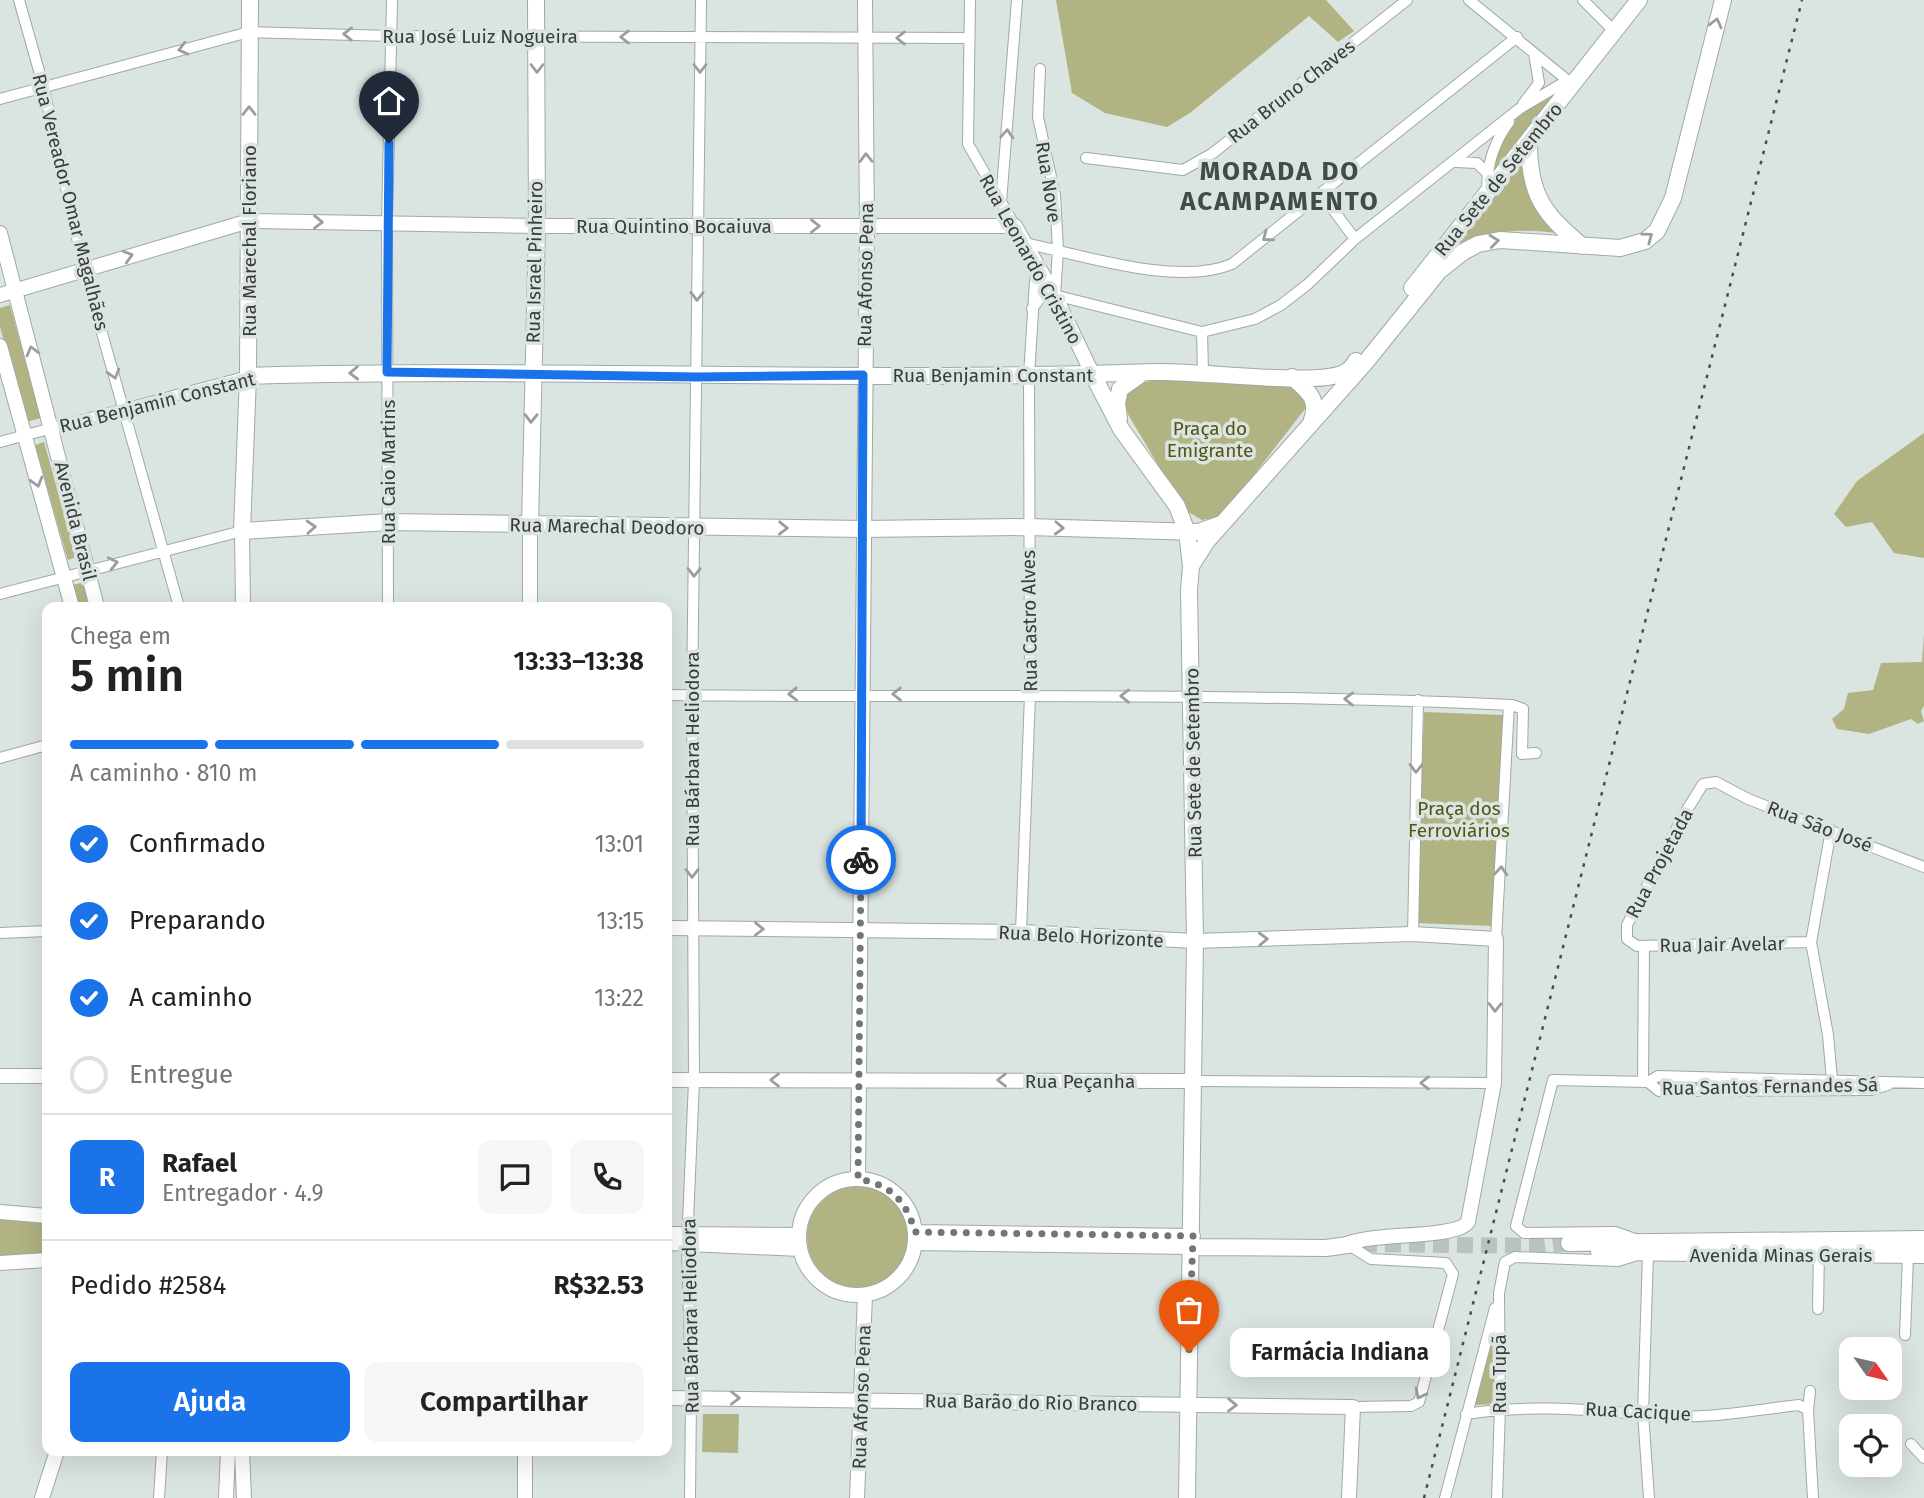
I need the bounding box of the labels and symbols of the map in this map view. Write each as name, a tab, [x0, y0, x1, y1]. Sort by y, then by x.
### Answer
one-way arrow	[1708, 17, 1722, 29]
street label: Rua José Luiz Nogueira	[382, 25, 578, 48]
one-way arrow	[343, 27, 354, 42]
one-way arrow	[619, 29, 629, 45]
one-way arrow	[895, 30, 906, 46]
street label: Rua Bruno Chaves	[1223, 34, 1360, 148]
one-way arrow	[177, 41, 189, 55]
one-way arrow	[529, 63, 545, 74]
one-way arrow	[692, 63, 708, 74]
pin	[359, 71, 419, 143]
street label: Rua Vereador Omar Magalhães	[27, 72, 114, 333]
street label: Rua Sete de Setembro	[1430, 98, 1567, 261]
one-way arrow	[241, 106, 257, 116]
one-way arrow	[999, 128, 1014, 139]
street label: Rua Nove	[1031, 140, 1066, 224]
street label: Rua Marechal Floriano	[238, 145, 261, 337]
one-way arrow	[858, 152, 874, 163]
district label: MORADA DO ACAMPAMENTO	[1179, 156, 1380, 217]
street label: Rua Leonardo Cristino	[974, 170, 1087, 348]
street label: Rua Israel Pinheiro	[522, 181, 547, 344]
street label: Rua Afonso Pena	[853, 203, 878, 347]
one-way arrow	[313, 214, 323, 230]
street label: Rua Quintino Bocaiuva	[576, 215, 772, 238]
one-way arrow	[810, 218, 820, 234]
one-way arrow	[1263, 228, 1275, 241]
one-way arrow	[1640, 232, 1652, 245]
one-way arrow	[1488, 234, 1500, 249]
one-way arrow	[122, 250, 134, 265]
one-way arrow	[690, 290, 705, 301]
one-way arrow	[26, 345, 40, 357]
street label: Rua Benjamin Constant	[893, 364, 1094, 387]
one-way arrow	[349, 365, 360, 380]
street label: Rua Benjamin Constant	[57, 367, 257, 438]
one-way arrow	[106, 368, 121, 380]
street label: Rua Caio Martins	[377, 399, 400, 544]
one-way arrow	[523, 413, 539, 424]
park label: Praça do Emigrante	[1167, 417, 1253, 462]
street label: Avenida Brasil	[50, 459, 102, 583]
one-way arrow	[29, 476, 44, 488]
street label: Rua Marechal Deodoro	[509, 513, 705, 540]
one-way arrow	[305, 519, 316, 534]
one-way arrow	[778, 520, 789, 536]
one-way arrow	[1054, 520, 1065, 535]
street label: Rua Castro Alves	[1017, 550, 1042, 692]
one-way arrow	[107, 557, 119, 571]
one-way arrow	[686, 567, 702, 578]
street label: Rua Bárbara Heliodora	[681, 651, 704, 847]
street label: Rua Sete de Setembro	[1180, 668, 1207, 858]
one-way arrow	[787, 686, 798, 702]
one-way arrow	[892, 686, 902, 702]
one-way arrow	[1119, 688, 1130, 704]
one-way arrow	[1344, 691, 1354, 707]
one-way arrow	[1409, 763, 1424, 774]
street label: Rua São José	[1764, 796, 1876, 857]
park label: Praça dos Ferroviários	[1408, 797, 1510, 842]
street label: Rua Projetada	[1621, 804, 1698, 922]
courier	[826, 825, 896, 895]
one-way arrow	[1493, 865, 1508, 876]
one-way arrow	[684, 868, 700, 879]
one-way arrow	[755, 921, 765, 937]
street label: Rua Belo Horizonte	[998, 921, 1164, 952]
one-way arrow	[1258, 931, 1269, 946]
street label: Rua Jair Avelar	[1659, 932, 1786, 957]
one-way arrow	[1487, 1003, 1503, 1013]
street label: Rua Peçanha	[1025, 1070, 1135, 1093]
one-way arrow	[769, 1072, 779, 1088]
one-way arrow	[996, 1072, 1007, 1088]
street label: Rua Santos Fernandes Sá	[1662, 1073, 1878, 1100]
one-way arrow	[1420, 1075, 1430, 1091]
street label: Rua Bárbara Heliodora	[677, 1218, 704, 1414]
street label: Avenida Minas Gerais	[1690, 1244, 1872, 1267]
pin	[1159, 1280, 1219, 1352]
street label: Rua Afonso Pena	[847, 1324, 876, 1470]
callout: Farmácia Indiana	[1231, 1328, 1452, 1376]
street label: Rua Tupã	[1488, 1334, 1511, 1414]
north arrow	[1839, 1337, 1902, 1400]
one-way arrow	[1415, 1387, 1429, 1400]
street label: Rua Barão do Rio Branco	[924, 1389, 1138, 1416]
one-way arrow	[730, 1390, 741, 1406]
one-way arrow	[1227, 1397, 1238, 1413]
street label: Rua Cacique	[1584, 1397, 1691, 1426]

